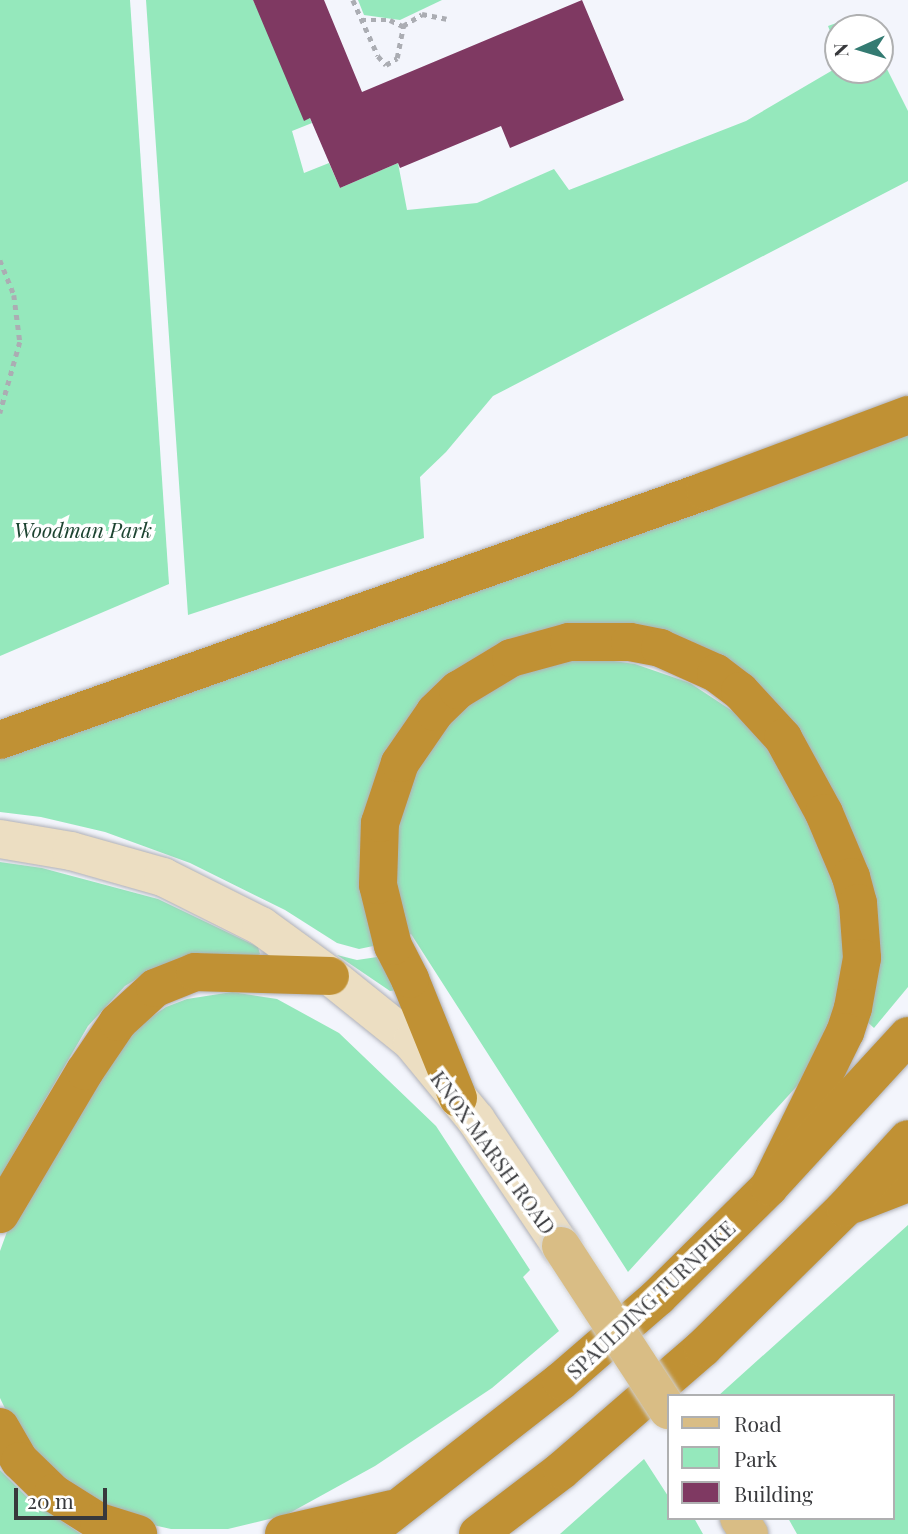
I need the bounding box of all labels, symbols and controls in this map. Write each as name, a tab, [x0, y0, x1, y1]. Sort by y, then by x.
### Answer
north arrow	[824, 14, 894, 84]
text: N	[827, 43, 853, 58]
park label: Woodman Park	[14, 516, 152, 542]
street label: KNOX MARSH ROAD	[426, 1065, 562, 1239]
street label: SPAULDING TURNPIKE	[561, 1214, 739, 1384]
legend	[666, 1394, 894, 1520]
text: Road	[734, 1409, 782, 1437]
text: Park	[734, 1444, 777, 1472]
scale bar	[18, 1474, 110, 1518]
text: Building	[734, 1479, 813, 1507]
text: 20 m	[27, 1486, 74, 1514]

